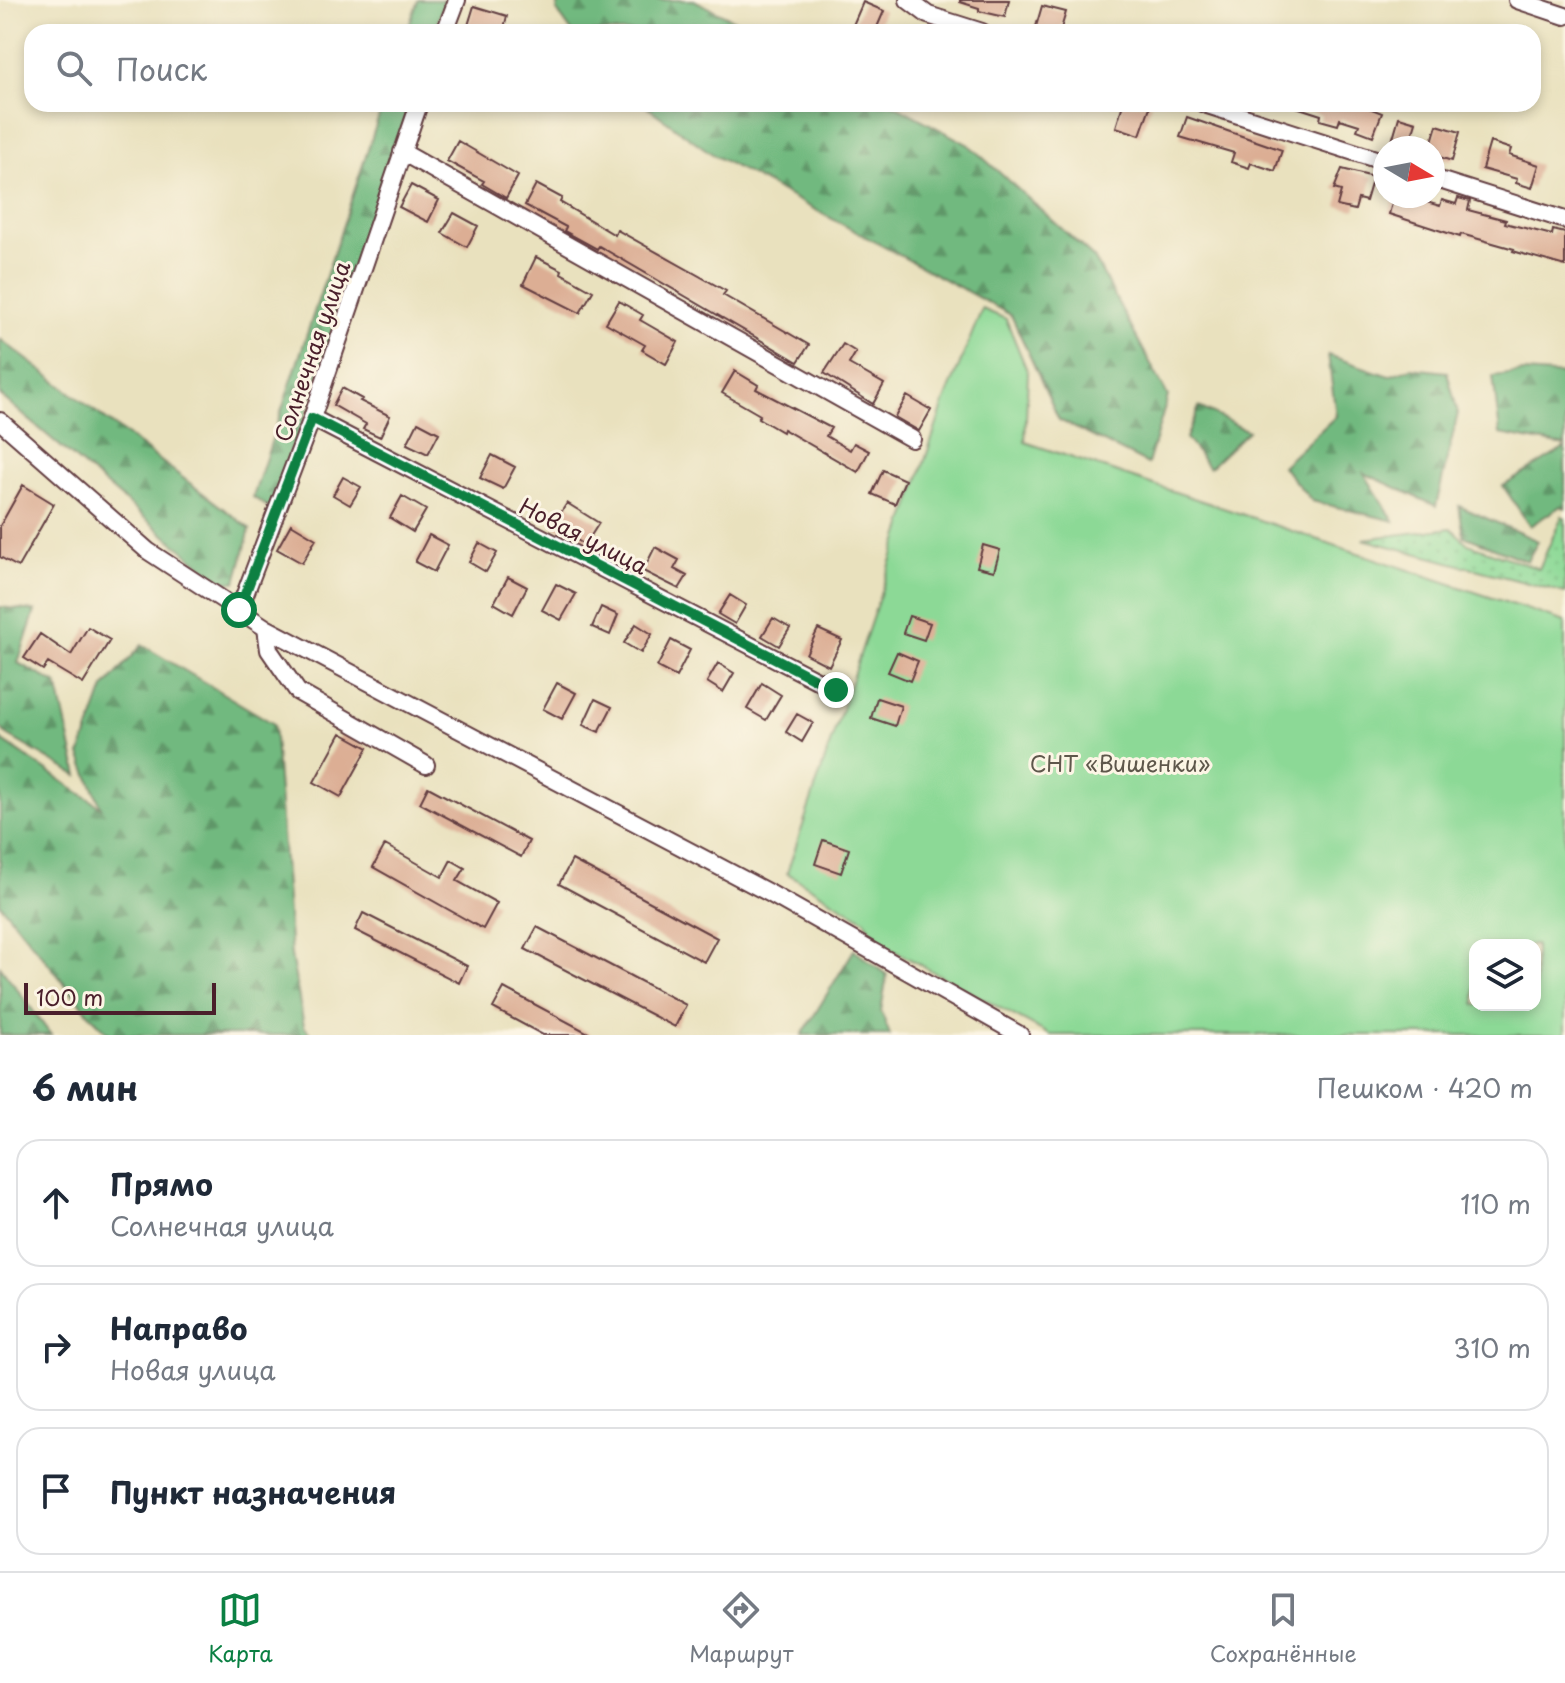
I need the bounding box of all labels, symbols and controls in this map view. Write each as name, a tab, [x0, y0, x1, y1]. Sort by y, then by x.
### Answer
search box	[24, 24, 1541, 112]
icon: search	[52, 46, 96, 90]
text: Поиск	[116, 46, 207, 91]
north arrow	[1373, 136, 1445, 208]
street label: Солнечная улица	[265, 256, 357, 446]
street label: Новая улица	[514, 489, 654, 582]
route start	[221, 592, 257, 628]
route end	[818, 672, 854, 708]
park label: СНТ «Вишенки»	[1030, 746, 1210, 779]
map controls	[1469, 939, 1541, 1011]
button: layers	[1469, 939, 1541, 1011]
scale bar	[24, 979, 216, 1015]
text: 100 m	[36, 980, 103, 1013]
text: 6 мин	[32, 1061, 138, 1113]
text: Пешком · 420 m	[1317, 1068, 1533, 1107]
text: Прямо	[110, 1161, 213, 1206]
icon: ahead	[34, 1181, 78, 1225]
text: 110 m	[1460, 1184, 1531, 1223]
text: Солнечная улица	[110, 1206, 334, 1245]
text: Направо	[110, 1305, 248, 1350]
icon: right	[34, 1325, 78, 1369]
text: 310 m	[1453, 1328, 1531, 1367]
text: Новая улица	[110, 1350, 276, 1389]
icon: arrive	[34, 1469, 78, 1513]
text: Пункт назначения	[110, 1469, 396, 1514]
tab: Карта	[208, 1588, 273, 1669]
tab: Маршрут	[689, 1588, 793, 1669]
tab: Сохранённые	[1210, 1588, 1357, 1669]

